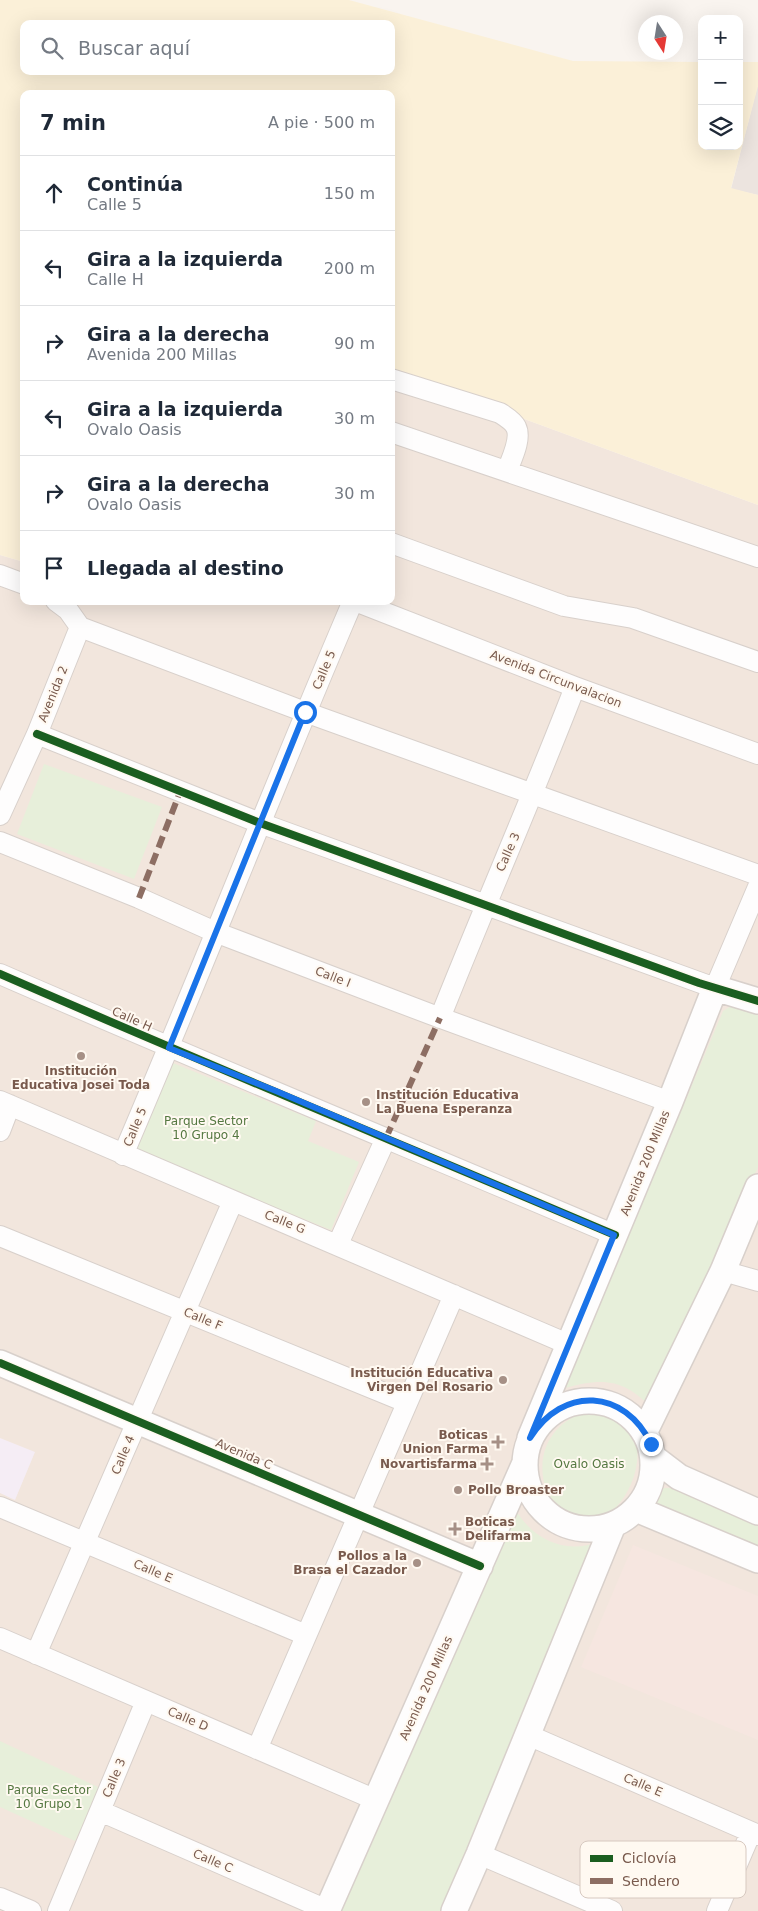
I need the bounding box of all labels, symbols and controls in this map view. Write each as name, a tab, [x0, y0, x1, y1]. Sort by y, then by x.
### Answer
north arrow	[638, 15, 683, 60]
map controls	[698, 15, 743, 150]
button: +	[698, 15, 743, 60]
search box	[20, 20, 395, 75]
icon: search	[38, 34, 66, 62]
text: Buscar aquí	[78, 37, 190, 59]
button: −	[698, 60, 743, 105]
button: layers	[698, 105, 743, 150]
text: 7 min	[40, 111, 106, 135]
text: A pie · 500 m	[268, 113, 375, 132]
text: Continúa	[87, 173, 183, 195]
icon: ahead	[40, 179, 68, 207]
text: 150 m	[324, 184, 375, 203]
text: Calle 5	[87, 195, 142, 214]
text: Gira a la izquierda	[87, 248, 283, 270]
icon: left	[40, 254, 68, 282]
text: 200 m	[324, 259, 375, 278]
text: Calle H	[87, 270, 144, 289]
text: Gira a la derecha	[87, 323, 270, 345]
icon: right	[40, 329, 68, 357]
text: 90 m	[334, 334, 375, 353]
text: Avenida 200 Millas	[87, 345, 237, 364]
text: Gira a la izquierda	[87, 398, 283, 420]
icon: left	[40, 404, 68, 432]
text: 30 m	[334, 409, 375, 428]
text: Ovalo Oasis	[87, 420, 182, 439]
text: Gira a la derecha	[87, 473, 270, 495]
icon: right	[40, 479, 68, 507]
text: 30 m	[334, 484, 375, 503]
text: Ovalo Oasis	[87, 495, 182, 514]
icon: arrive	[40, 554, 68, 582]
text: Llegada al destino	[87, 557, 284, 579]
street label: Avenida Circunvalacion	[488, 647, 624, 711]
street label: Calle 5	[310, 648, 338, 692]
street label: Avenida 2	[35, 664, 71, 724]
route start	[294, 701, 317, 724]
street label: Calle 3	[493, 830, 523, 874]
street label: Calle I	[313, 964, 353, 990]
street label: Calle H	[110, 1004, 154, 1034]
marker: Institución Educativa Josei Toda	[75, 1050, 87, 1062]
place label: Institución Educativa Josei Toda	[12, 1064, 150, 1092]
place label: Institución Educativa La Buena Esperanza	[376, 1088, 519, 1116]
marker: Institución Educativa La Buena Esperanza	[360, 1096, 372, 1108]
street label: Calle 5	[121, 1105, 149, 1149]
street label: Avenida 200 Millas	[617, 1108, 673, 1218]
park label: Parque Sector 10 Grupo 4	[164, 1114, 248, 1142]
street label: Calle G	[262, 1207, 308, 1237]
street label: Calle F	[182, 1305, 224, 1333]
place label: Institución Educativa Virgen Del Rosario	[350, 1366, 493, 1394]
marker: Institución Educativa Virgen Del Rosario	[497, 1374, 509, 1386]
place label: Boticas Union Farma	[403, 1428, 488, 1456]
street label: Calle 4	[109, 1433, 137, 1477]
route end	[640, 1433, 663, 1456]
street label: Avenida C	[214, 1436, 274, 1472]
marker: Boticas Union Farma	[492, 1436, 504, 1448]
place label: Novartisfarma	[380, 1457, 477, 1471]
park label: Ovalo Oasis	[553, 1457, 625, 1471]
marker: Novartisfarma	[481, 1458, 493, 1470]
place label: Pollo Broaster	[468, 1483, 564, 1497]
marker: Pollo Broaster	[452, 1484, 464, 1496]
place label: Boticas Delifarma	[465, 1515, 531, 1543]
marker: Boticas Delifarma	[449, 1523, 461, 1535]
place label: Pollos a la Brasa el Cazador	[293, 1549, 407, 1577]
street label: Calle E	[131, 1557, 175, 1585]
marker: Pollos a la Brasa el Cazador	[411, 1557, 423, 1569]
street label: Avenida 200 Millas	[397, 1634, 455, 1742]
street label: Calle D	[166, 1704, 210, 1734]
street label: Calle 3	[100, 1756, 128, 1800]
street label: Calle E	[621, 1771, 665, 1799]
park label: Parque Sector 10 Grupo 1	[7, 1783, 91, 1811]
legend	[580, 1841, 746, 1898]
street label: Calle C	[191, 1846, 235, 1876]
text: Ciclovía	[622, 1850, 677, 1866]
text: Sendero	[622, 1873, 680, 1889]

